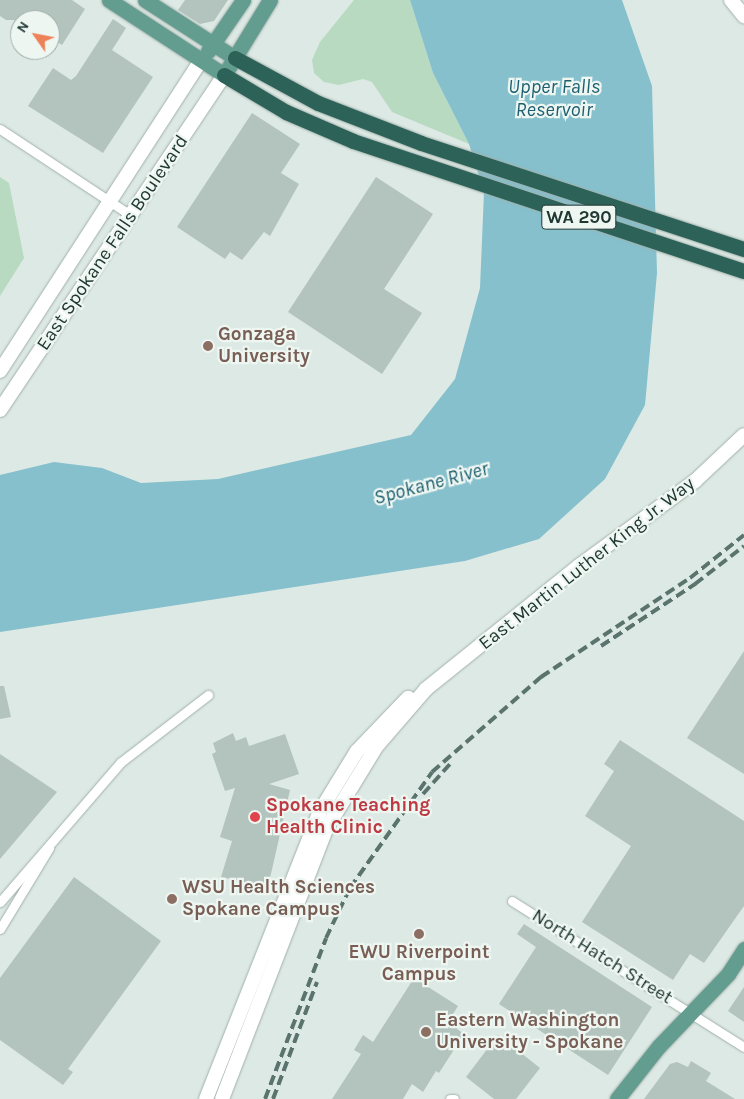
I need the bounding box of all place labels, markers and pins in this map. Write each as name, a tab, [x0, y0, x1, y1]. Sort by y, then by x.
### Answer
place label: Gonzaga University	[218, 324, 310, 368]
marker: Gonzaga University	[202, 340, 214, 352]
place label: Spokane Teaching Health Clinic	[266, 795, 430, 839]
marker: Spokane Teaching Health Clinic	[248, 810, 262, 824]
place label: WSU Health Sciences Spokane Campus	[182, 877, 375, 921]
marker: WSU Health Sciences Spokane Campus	[166, 893, 178, 905]
marker: EWU Riverpoint Campus	[413, 928, 425, 940]
place label: EWU Riverpoint Campus	[349, 942, 489, 986]
place label: Eastern Washington University - Spokane	[436, 1010, 623, 1054]
marker: Eastern Washington University - Spokane	[420, 1026, 432, 1038]

